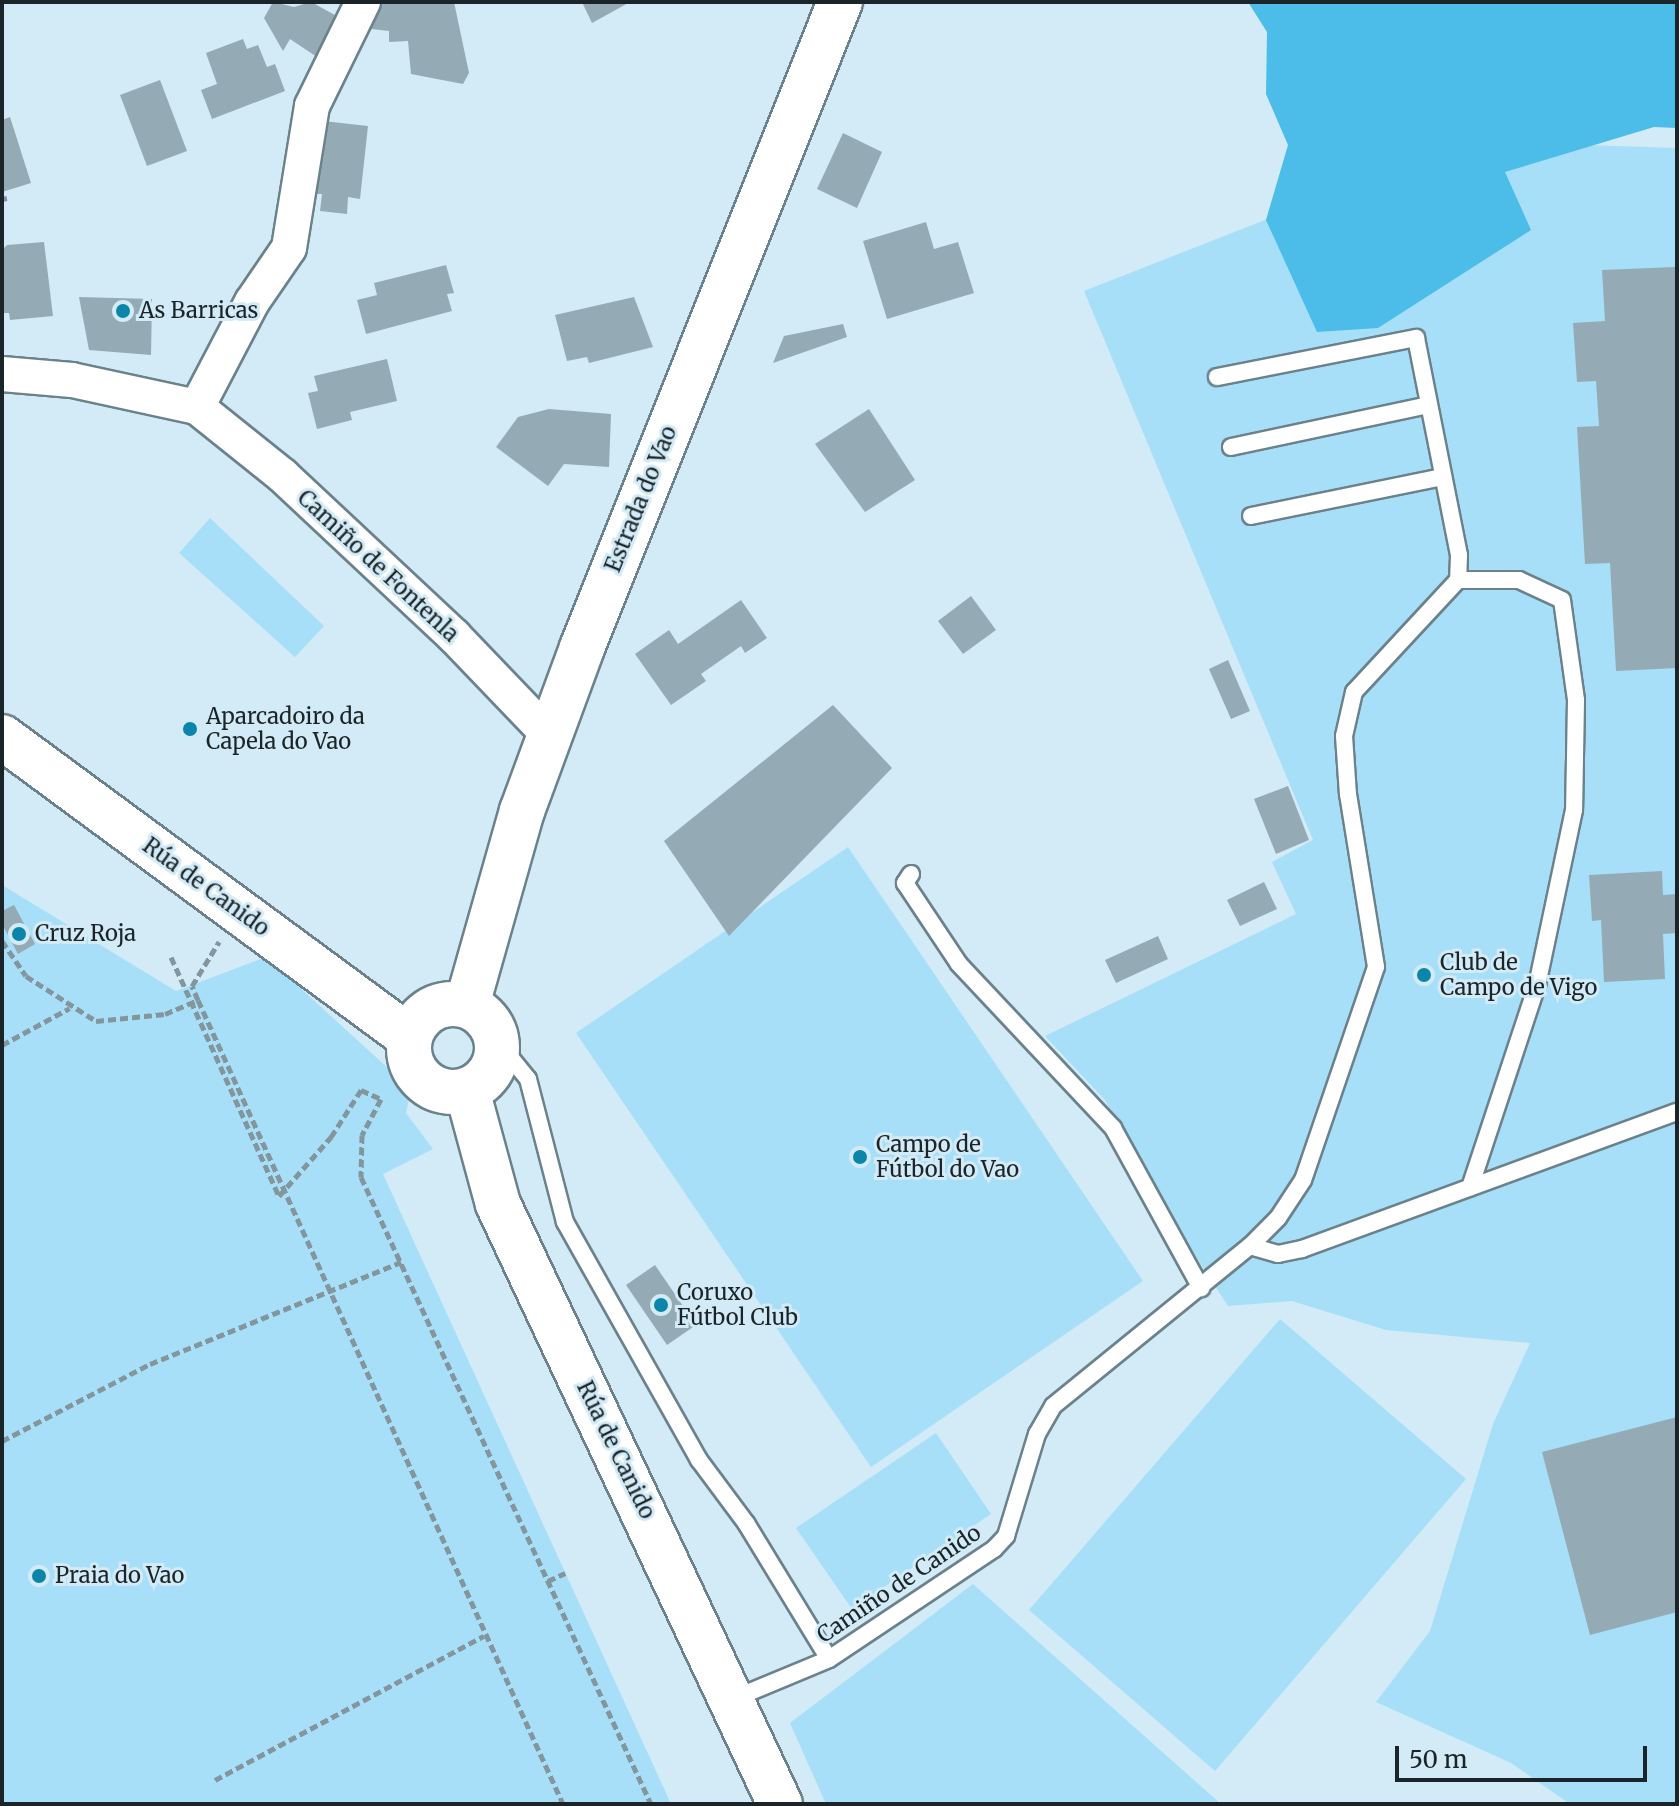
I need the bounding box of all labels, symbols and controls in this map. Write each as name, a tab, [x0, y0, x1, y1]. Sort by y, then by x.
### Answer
place label: As Barricas	[139, 298, 258, 324]
marker: As Barricas	[114, 302, 132, 320]
street label: Estrada do Vao	[600, 422, 682, 576]
street label: Camiño de Fontenla	[292, 485, 464, 647]
place label: Aparcadoiro da Capela do Vao	[206, 703, 365, 754]
marker: Aparcadoiro da Capela do Vao	[181, 720, 199, 738]
street label: Rúa de Canido	[138, 832, 274, 942]
place label: Cruz Roja	[35, 921, 136, 947]
marker: Cruz Roja	[10, 925, 28, 943]
place label: Club de Campo de Vigo	[1440, 949, 1597, 1000]
marker: Club de Campo de Vigo	[1415, 966, 1433, 984]
place label: Campo de Fútbol do Vao	[876, 1131, 1019, 1182]
marker: Campo de Fútbol do Vao	[851, 1148, 869, 1166]
place label: Coruxo Fútbol Club	[677, 1279, 798, 1330]
marker: Coruxo Fútbol Club	[652, 1296, 670, 1314]
street label: Rúa de Canido	[571, 1377, 661, 1523]
street label: Camiño de Canido	[812, 1519, 986, 1649]
place label: Praia do Vao	[55, 1563, 184, 1589]
marker: Praia do Vao	[30, 1567, 48, 1585]
scale bar	[1399, 1730, 1651, 1780]
text: 50 m	[1409, 1744, 1468, 1775]

